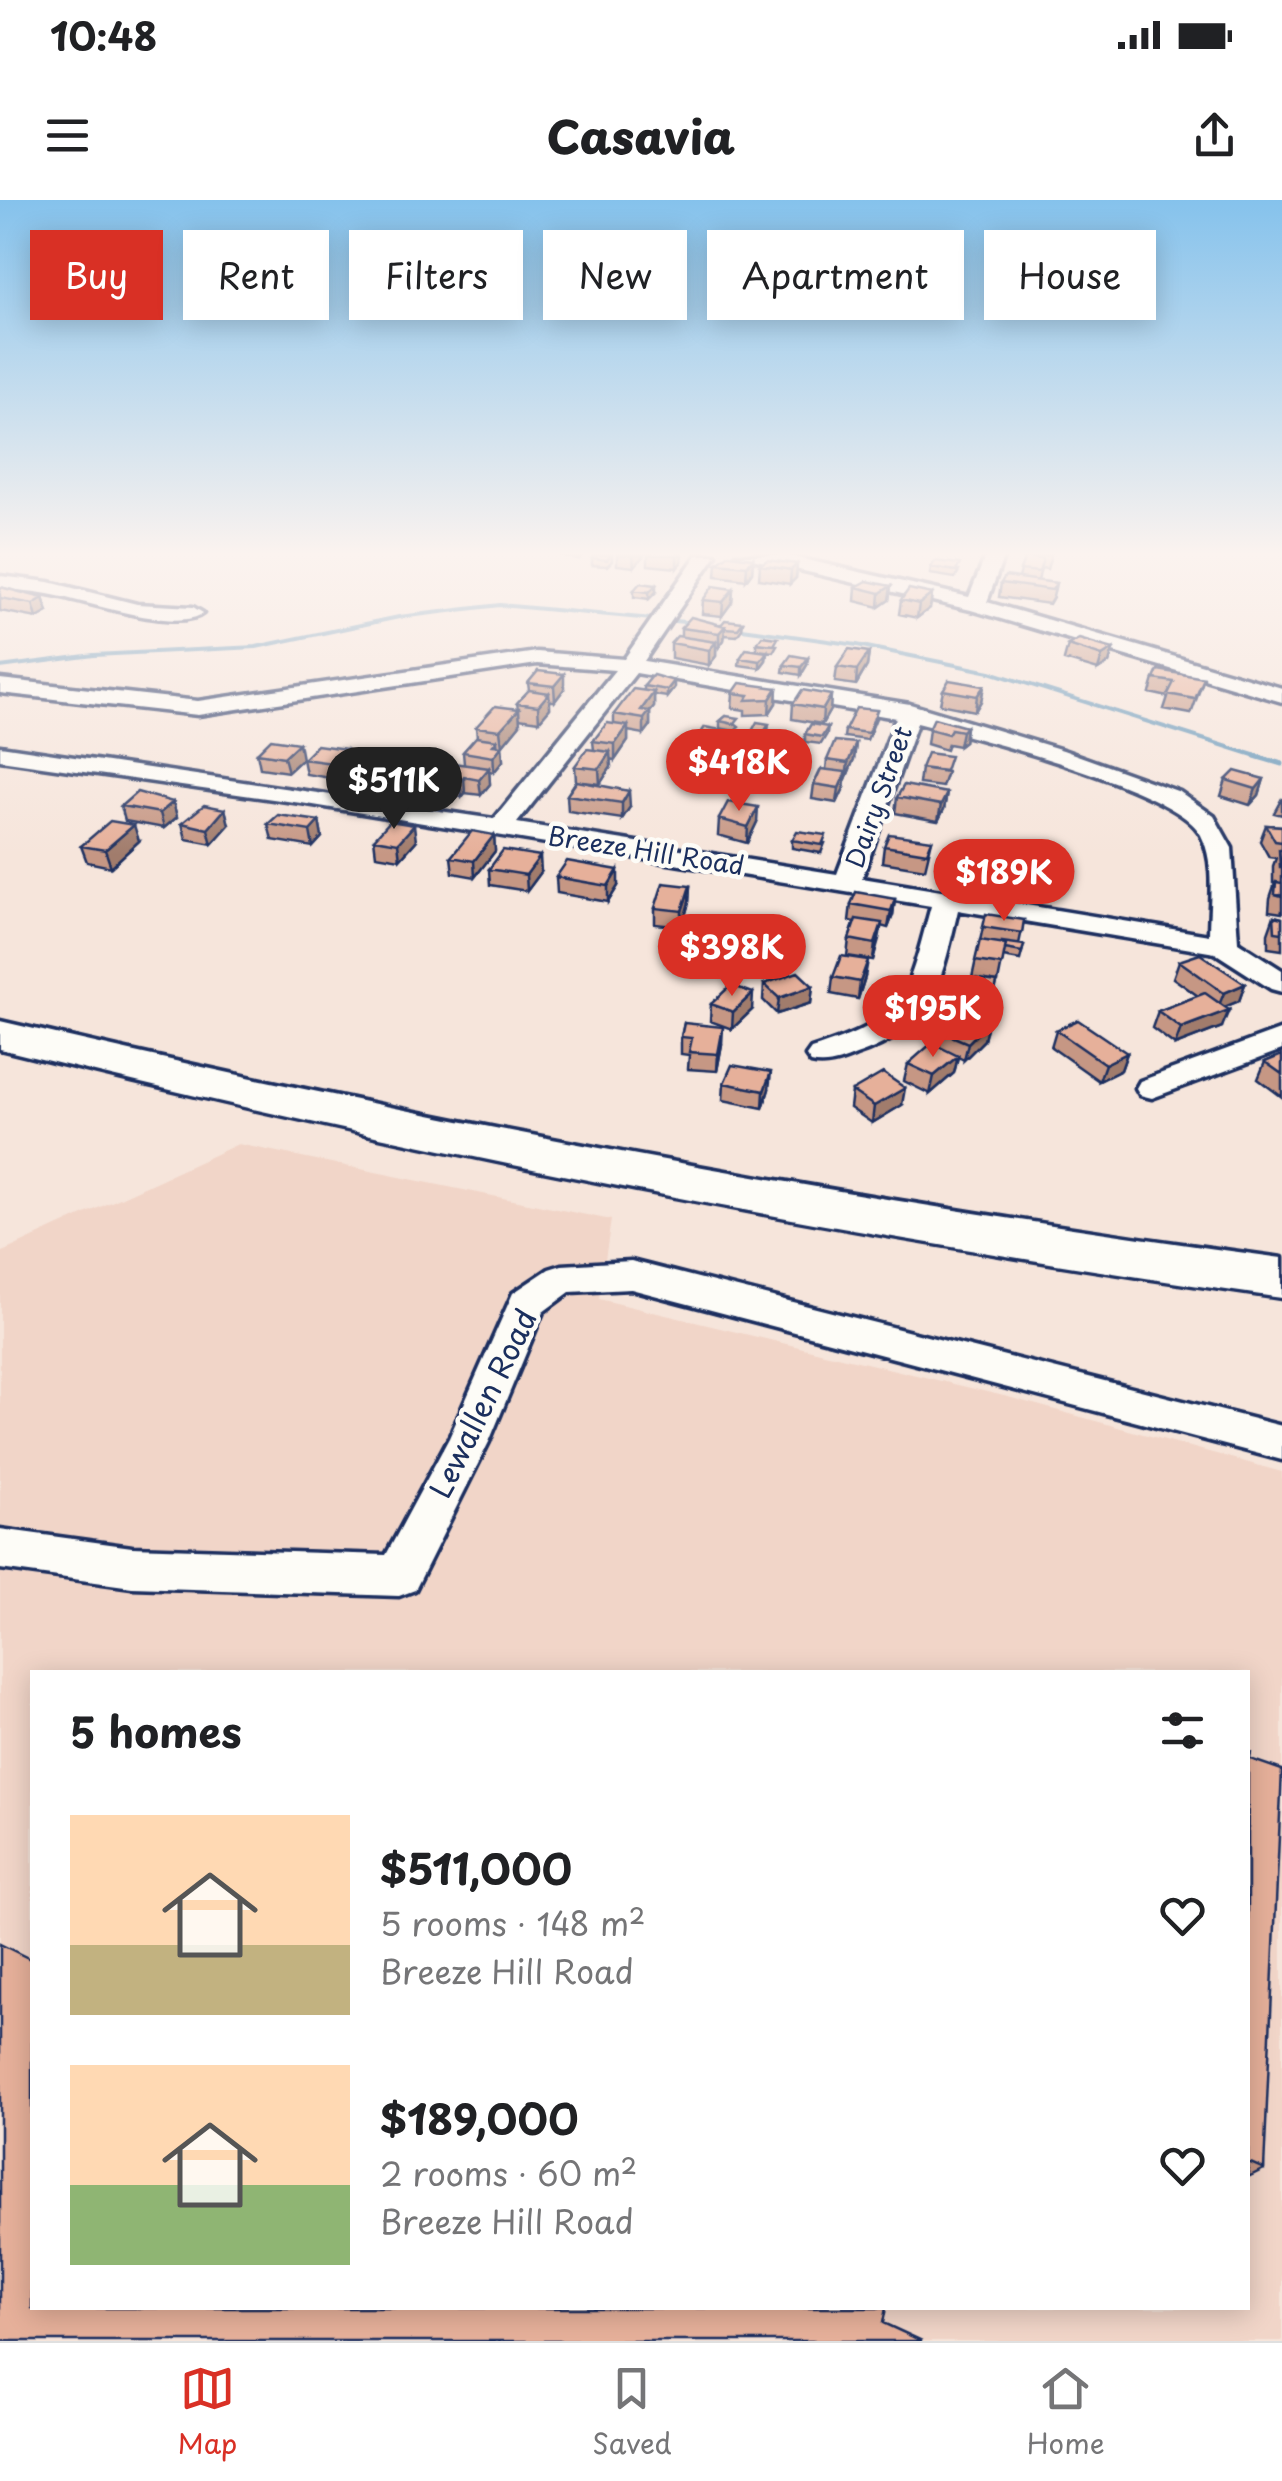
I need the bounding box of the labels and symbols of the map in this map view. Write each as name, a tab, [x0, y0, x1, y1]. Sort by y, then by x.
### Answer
street label: Dairy Street	[835, 720, 921, 873]
pin: $418K	[669, 729, 809, 814]
pin: $511K	[324, 747, 464, 832]
street label: Breeze Hill Road	[545, 816, 747, 884]
pin: $189K	[934, 839, 1074, 924]
pin: $398K	[662, 914, 802, 999]
pin: $195K	[863, 975, 1003, 1060]
street label: Lewallen Road	[417, 1301, 547, 1505]

